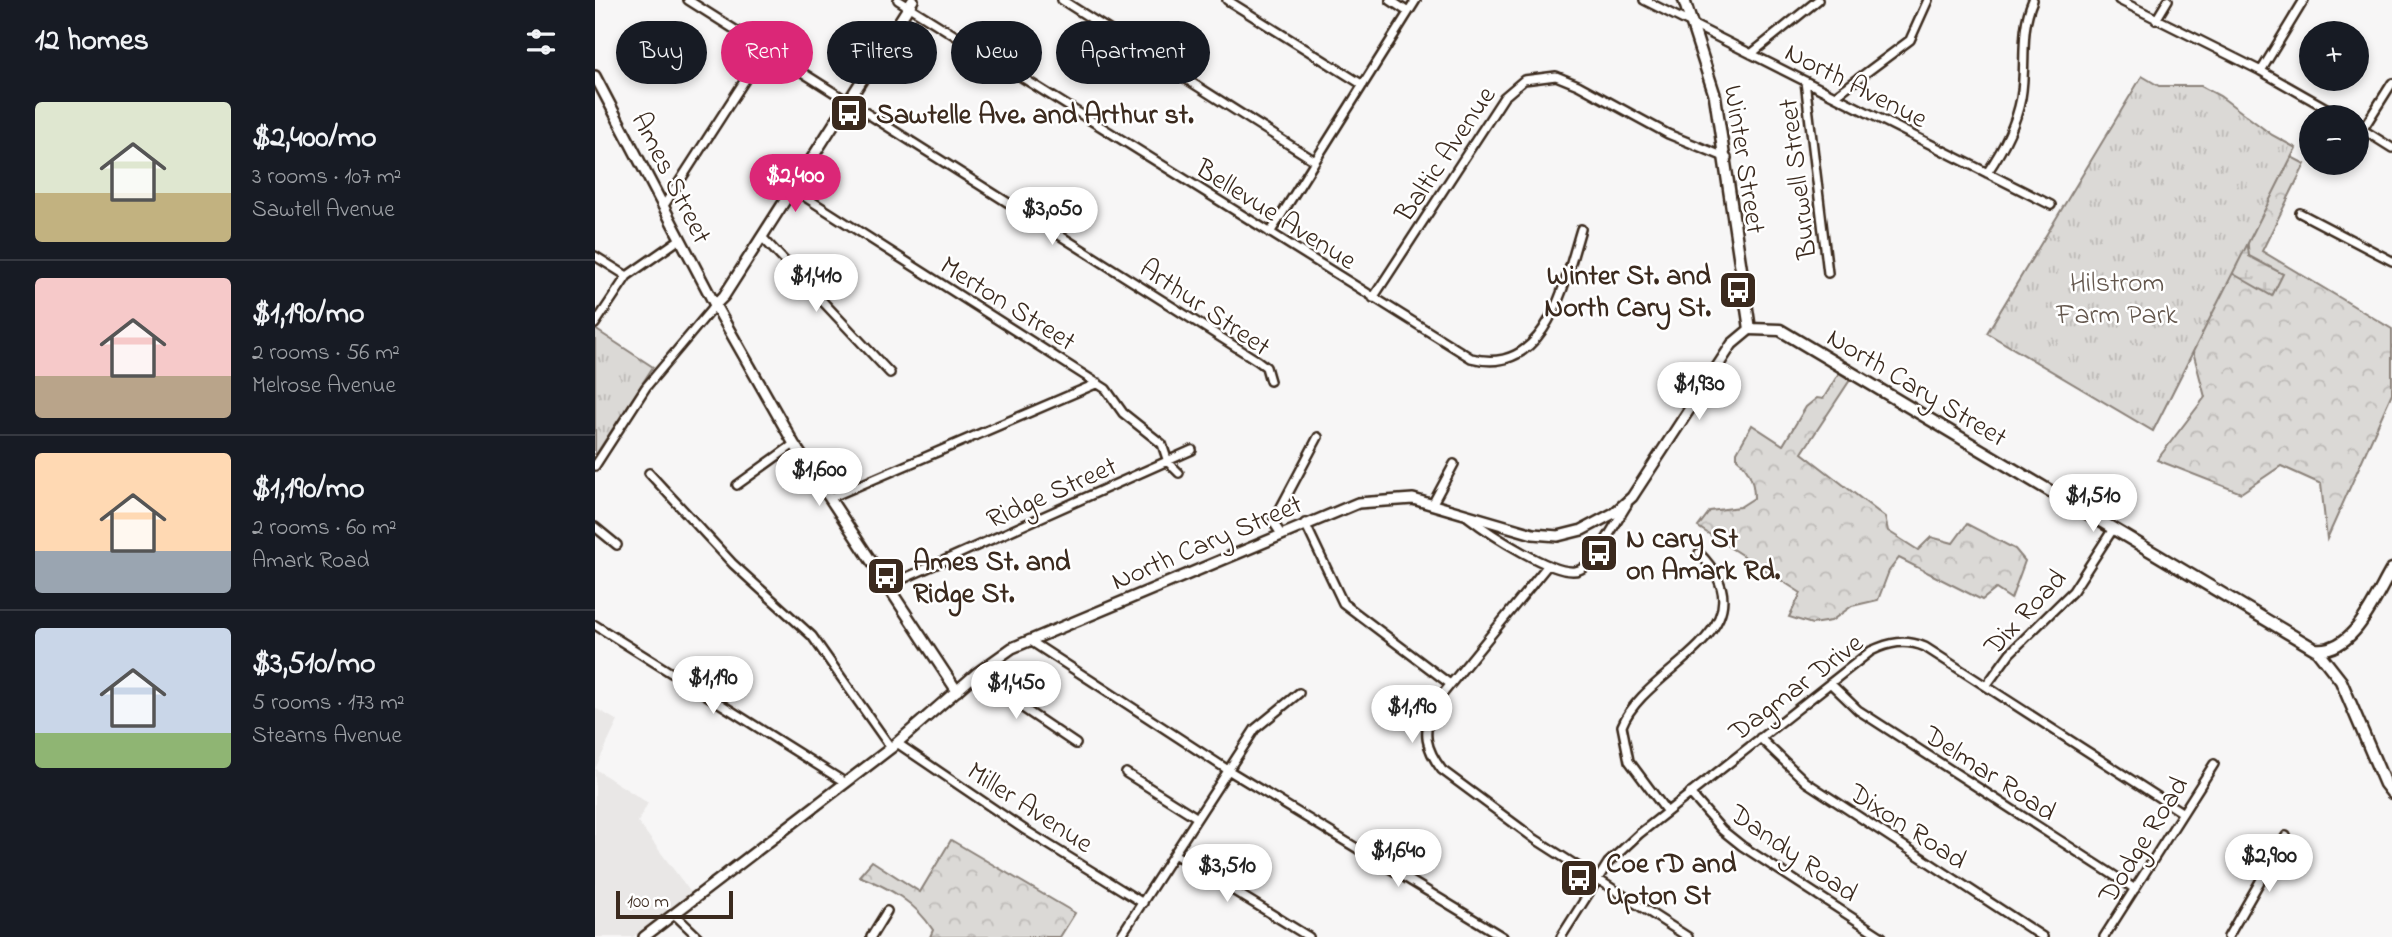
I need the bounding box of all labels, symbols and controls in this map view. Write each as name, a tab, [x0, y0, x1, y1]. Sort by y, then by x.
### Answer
text: 12 homes	[35, 20, 149, 64]
chip: Buy	[616, 21, 707, 84]
chip: Rent	[721, 21, 813, 84]
chip: Filters	[827, 21, 937, 84]
chip: New	[951, 21, 1042, 84]
chip: Apartment	[1056, 21, 1210, 84]
map controls	[2299, 21, 2369, 175]
button: +	[2299, 21, 2369, 91]
icon: filters	[522, 23, 560, 61]
street label: North Avenue	[1777, 34, 1934, 141]
street label: Baltic Avenue	[1386, 78, 1508, 232]
street label: Winter Street	[1711, 82, 1775, 237]
bus stop icon: Sawtelle Ave. and Arthur st.	[828, 92, 870, 134]
place label: Sawtelle Ave. and Arthur st.	[876, 96, 1194, 137]
street label: Burwell Street	[1769, 96, 1830, 262]
street label: Ames Street	[619, 105, 721, 252]
button: −	[2299, 105, 2369, 175]
text: $2,400/mo	[252, 117, 377, 161]
icon: home	[91, 130, 175, 214]
street label: Bellevue Avenue	[1186, 149, 1364, 282]
pin: $2,400	[738, 154, 852, 214]
text: $2,400	[766, 160, 824, 193]
text: 3 rooms · 107 m²	[252, 161, 401, 194]
pin: $3,050	[995, 188, 1109, 247]
text: $3,050	[1022, 193, 1082, 226]
text: Sawtell Avenue	[252, 194, 395, 227]
street label: Merton Street	[931, 247, 1083, 363]
street label: Arthur Street	[1130, 250, 1278, 368]
pin: $1,410	[759, 254, 873, 314]
place label: Winter St. and North Cary St.	[1544, 257, 1711, 330]
text: $1,410	[790, 260, 842, 293]
park label: Hilstrom Farm Park	[2055, 264, 2178, 337]
bus stop icon: Winter St. and North Cary St.	[1717, 269, 1759, 311]
text: $1,190/mo	[252, 293, 365, 337]
icon: home	[91, 306, 175, 390]
street label: North Cary Street	[1818, 319, 2014, 459]
text: 2 rooms · 56 m²	[252, 337, 400, 370]
pin: $1,930	[1642, 362, 1756, 422]
text: $1,930	[1673, 368, 1725, 401]
text: Melrose Avenue	[252, 370, 396, 403]
street label: Ridge Street	[981, 447, 1124, 541]
pin: $1,600	[762, 448, 876, 508]
text: $1,600	[791, 454, 847, 487]
text: $1,190/mo	[252, 468, 365, 512]
pin: $1,510	[2036, 475, 2150, 534]
text: $1,510	[2065, 480, 2121, 513]
icon: home	[91, 481, 175, 565]
street label: North Cary Street	[1105, 485, 1309, 603]
text: 2 rooms · 60 m²	[252, 512, 397, 545]
place label: N cary St on Amark Rd.	[1626, 520, 1781, 593]
bus stop icon: N cary St on Amark Rd.	[1578, 532, 1620, 574]
place label: Ames St. and Ridge St.	[913, 543, 1071, 617]
text: Amark Road	[252, 545, 369, 578]
bus stop icon: Ames St. and Ridge St.	[865, 555, 907, 597]
street label: Dix Road	[1975, 560, 2078, 667]
street label: Dagmar Drive	[1720, 624, 1873, 754]
text: $3,510/mo	[252, 643, 376, 687]
icon: home	[91, 656, 175, 740]
pin: $1,190	[656, 656, 770, 716]
text: $1,190	[688, 662, 738, 695]
pin: $1,450	[959, 662, 1073, 721]
text: $1,450	[987, 667, 1045, 700]
pin: $1,190	[1355, 686, 1469, 745]
text: 5 rooms · 173 m²	[252, 687, 405, 720]
text: $1,190	[1387, 691, 1437, 724]
street label: Delmar Road	[1914, 716, 2064, 833]
text: Stearns Avenue	[252, 720, 402, 753]
street label: Miller Avenue	[958, 753, 1101, 865]
street label: Dodge Road	[2089, 769, 2201, 914]
street label: Dixon Road	[1839, 774, 1974, 882]
street label: Dandy Road	[1720, 795, 1866, 914]
pin: $1,640	[1341, 830, 1455, 889]
pin: $2,900	[2212, 834, 2326, 894]
text: $1,640	[1371, 835, 1425, 868]
text: $2,900	[2241, 840, 2297, 873]
pin: $3,510	[1170, 844, 1284, 904]
place label: Coe rD and Upton St	[1606, 845, 1737, 918]
text: $3,510	[1198, 850, 1256, 883]
bus stop icon: Coe rD and Upton St	[1558, 857, 1600, 899]
scale bar	[616, 888, 733, 920]
text: 100 m	[627, 889, 669, 916]

